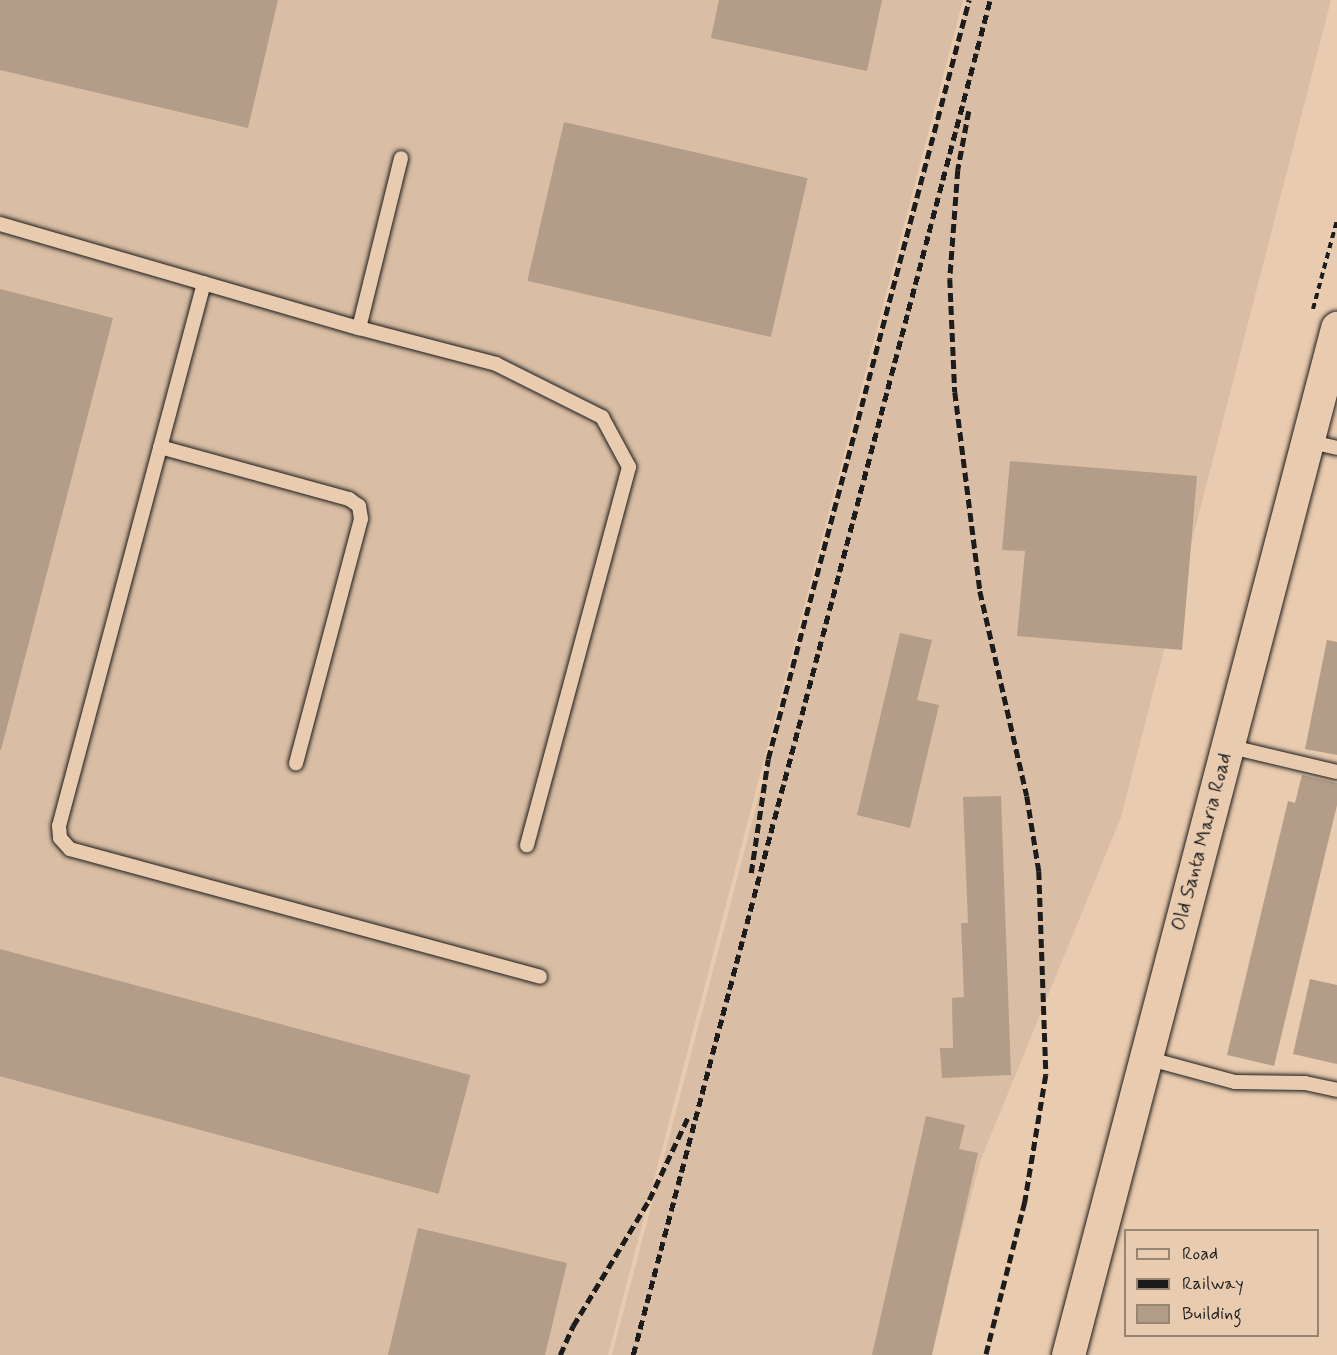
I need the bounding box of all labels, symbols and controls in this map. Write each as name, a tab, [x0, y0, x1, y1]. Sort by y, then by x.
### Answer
street label: Old Santa Maria Road	[1166, 748, 1238, 936]
legend	[1124, 1229, 1319, 1337]
text: Road	[1182, 1242, 1218, 1266]
text: Railway	[1182, 1272, 1244, 1296]
text: Building	[1182, 1302, 1242, 1326]

